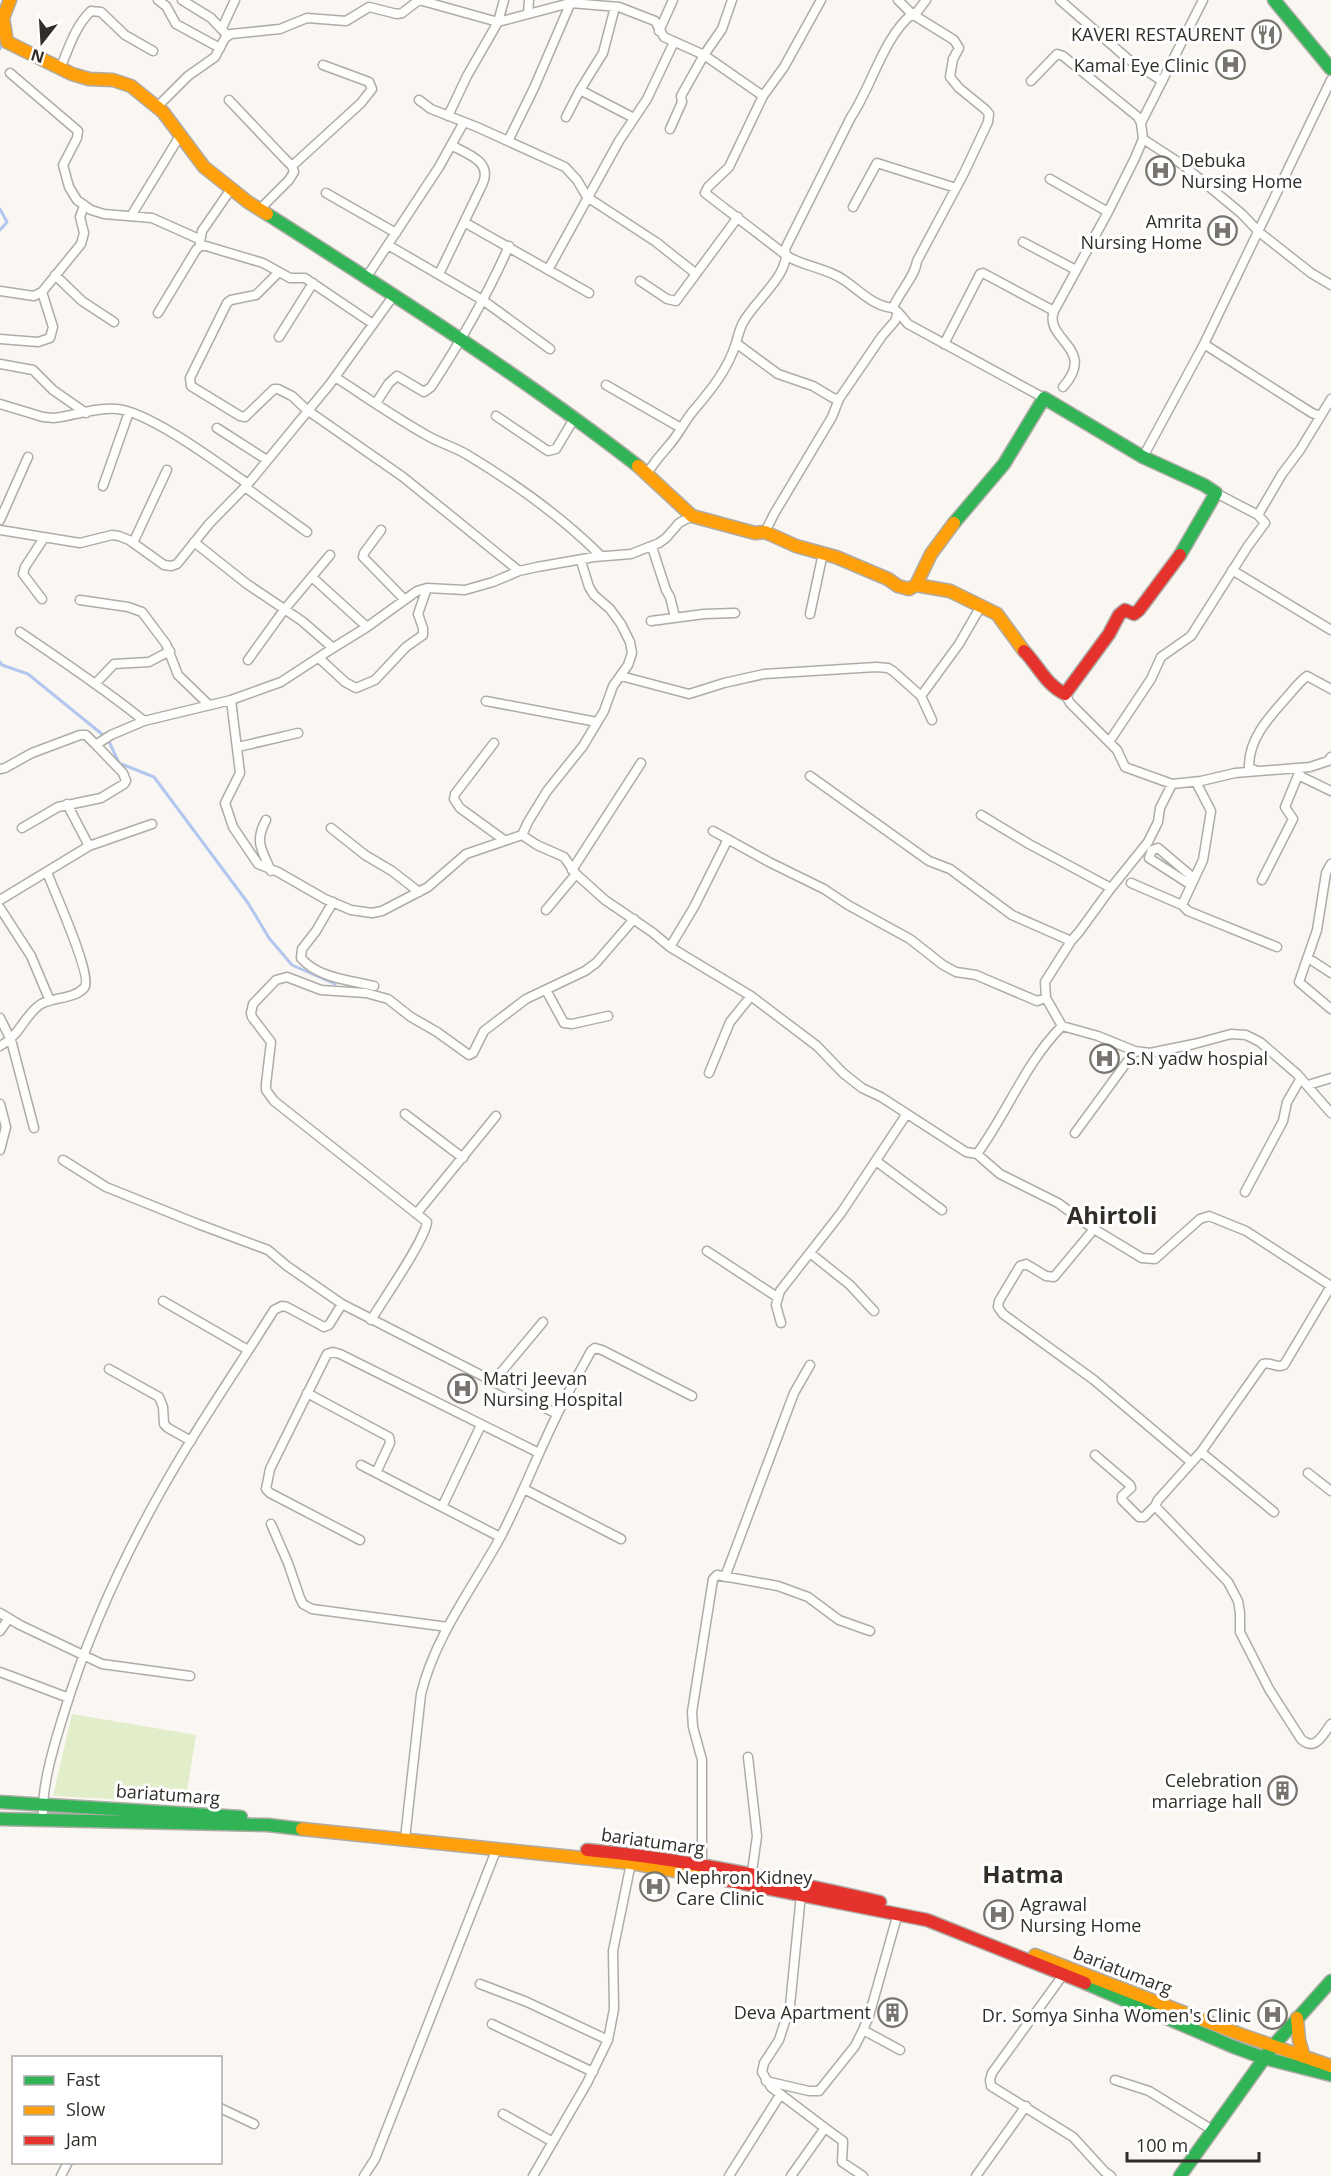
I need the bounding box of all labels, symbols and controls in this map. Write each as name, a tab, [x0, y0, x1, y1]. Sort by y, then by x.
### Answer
north arrow	[12, 12, 72, 72]
restaurant icon: KAVERI RESTAURENT	[1250, 18, 1282, 50]
place label: KAVERI RESTAURENT	[1071, 22, 1245, 46]
text: N	[28, 44, 47, 69]
hospital icon: Kamal Eye Clinic	[1214, 49, 1246, 81]
place label: Kamal Eye Clinic	[1074, 53, 1209, 77]
place label: Debuka Nursing Home	[1181, 148, 1302, 193]
hospital icon: Debuka Nursing Home	[1144, 154, 1176, 186]
place label: Amrita Nursing Home	[1081, 209, 1202, 254]
hospital icon: Amrita Nursing Home	[1207, 215, 1239, 247]
hospital icon: S.N yadw hospial	[1089, 1042, 1121, 1074]
place label: S.N yadw hospial	[1126, 1046, 1268, 1070]
district label: Ahirtoli	[1067, 1198, 1157, 1231]
place label: Matri Jeevan Nursing Hospital	[483, 1366, 623, 1411]
hospital icon: Matri Jeevan Nursing Hospital	[446, 1372, 478, 1404]
place label: Celebration marriage hall	[1151, 1768, 1262, 1813]
building icon: Celebration marriage hall	[1267, 1774, 1299, 1806]
street label: bariatumarg	[115, 1778, 221, 1810]
street label: bariatumarg	[600, 1822, 706, 1860]
district label: Hatma	[982, 1857, 1064, 1890]
place label: Nephron Kidney Care Clinic	[676, 1865, 813, 1910]
hospital icon: Nephron Kidney Care Clinic	[639, 1871, 671, 1903]
place label: Agrawal Nursing Home	[1020, 1892, 1141, 1937]
hospital icon: Agrawal Nursing Home	[983, 1898, 1015, 1930]
street label: bariatumarg	[1070, 1940, 1176, 2000]
building icon: Deva Apartment	[876, 1996, 908, 2028]
hospital icon: Dr. Somya Sinha Women's Clinic	[1256, 1999, 1288, 2031]
place label: Deva Apartment	[734, 2000, 871, 2024]
place label: Dr. Somya Sinha Women's Clinic	[982, 2003, 1251, 2027]
legend	[12, 2056, 222, 2164]
text: Fast	[66, 2067, 100, 2091]
text: Slow	[66, 2097, 105, 2121]
scale bar	[1127, 2125, 1259, 2163]
text: Jam	[64, 2127, 98, 2151]
text: 100 m	[1136, 2133, 1188, 2157]

